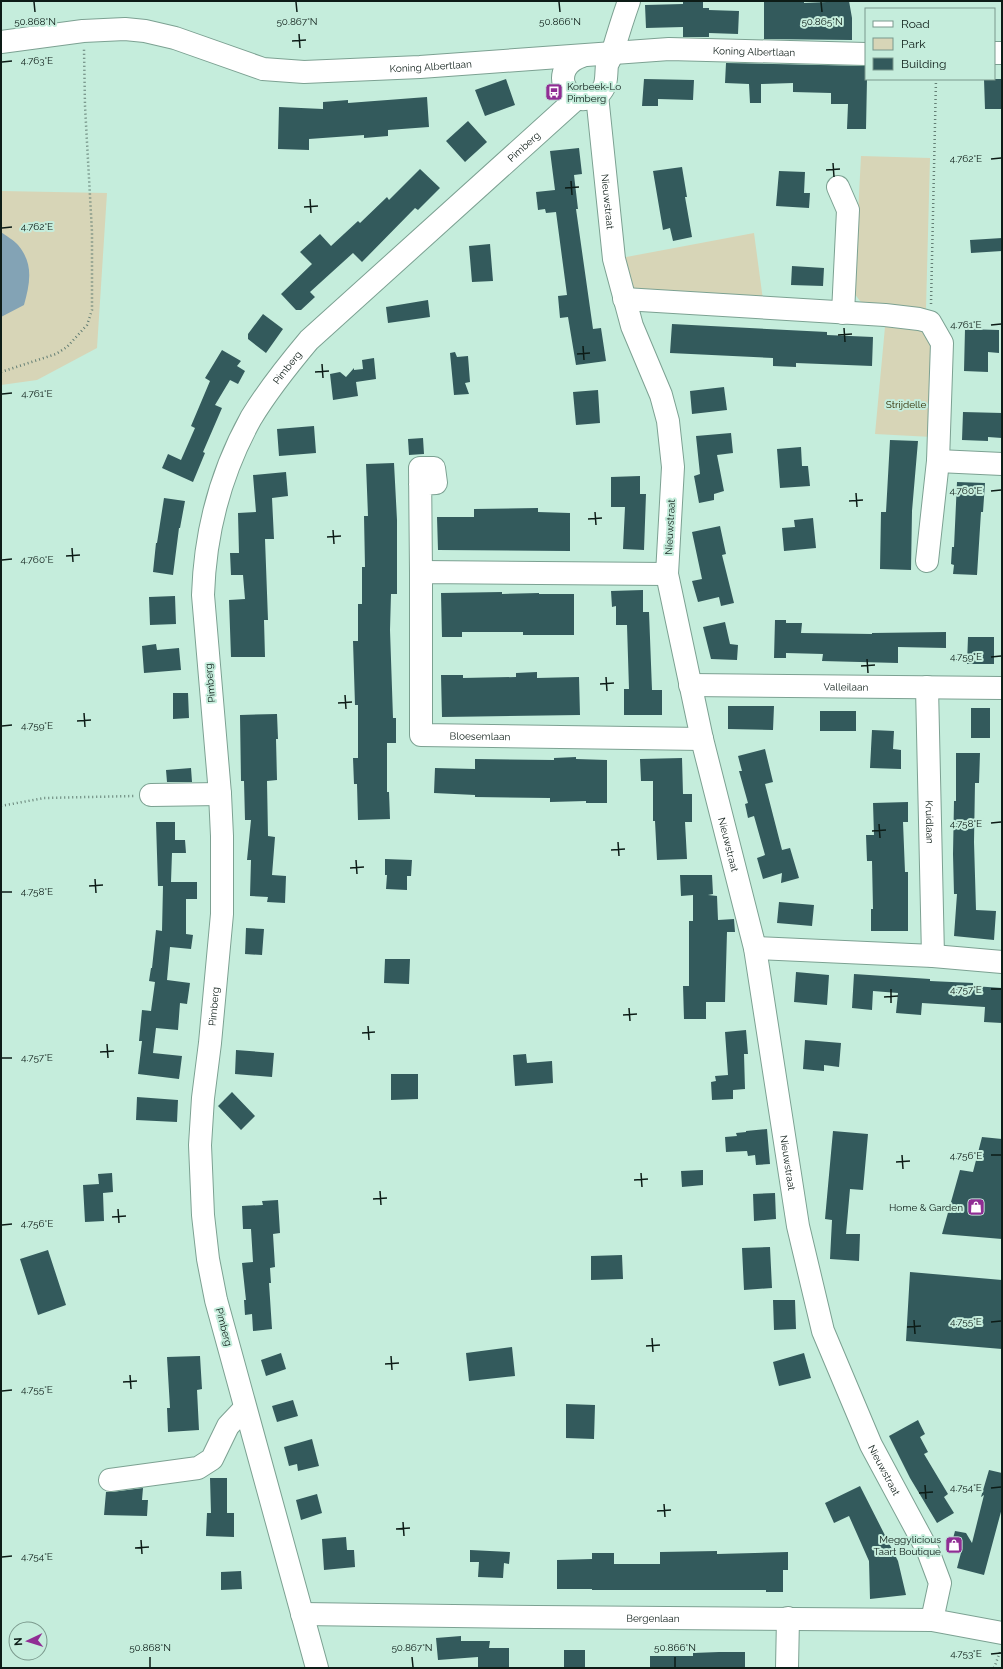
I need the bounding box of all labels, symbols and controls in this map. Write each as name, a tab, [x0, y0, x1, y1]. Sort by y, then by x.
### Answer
legend	[865, 8, 995, 80]
text: 50.868°N	[14, 16, 56, 27]
text: 50.867°N	[276, 16, 318, 27]
text: 50.866°N	[539, 16, 581, 27]
text: 50.865°N	[801, 16, 843, 27]
text: Road	[901, 17, 930, 31]
text: Park	[901, 37, 926, 51]
street label: Koning Albertlaan	[713, 45, 796, 58]
text: 4.763°E	[21, 55, 53, 66]
text: Building	[901, 57, 947, 71]
street label: Koning Albertlaan	[389, 58, 472, 74]
place label: Korbeek-Lo Pimberg	[567, 81, 621, 104]
bus stop icon: Korbeek-Lo Pimberg	[544, 82, 564, 102]
street label: Pimberg	[505, 129, 542, 164]
text: 4.762°E	[950, 153, 982, 164]
street label: Nieuwstraat	[600, 173, 616, 230]
text: 4.762°E	[21, 221, 53, 232]
text: 4.761°E	[950, 319, 982, 330]
street label: Pimberg	[271, 348, 303, 386]
text: 4.761°E	[21, 388, 53, 399]
park label: Strijdelle	[886, 399, 926, 410]
text: 4.760°E	[949, 485, 983, 496]
street label: Nieuwstraat	[663, 498, 677, 555]
text: 4.760°E	[20, 554, 54, 565]
text: 4.759°E	[950, 651, 982, 662]
street label: Pimberg	[203, 663, 217, 703]
street label: Valleilaan	[824, 681, 869, 692]
text: 4.759°E	[21, 720, 53, 731]
street label: Bloesemlaan	[450, 730, 511, 742]
street label: Kruidlaan	[924, 800, 936, 844]
street label: Nieuwstraat	[717, 816, 741, 873]
text: 4.758°E	[950, 818, 982, 829]
text: 4.758°E	[21, 886, 53, 897]
text: 4.757°E	[950, 984, 982, 995]
street label: Pimberg	[206, 986, 221, 1026]
text: 4.757°E	[21, 1052, 53, 1063]
street label: Nieuwstraat	[779, 1134, 798, 1192]
text: 4.756°E	[950, 1150, 982, 1161]
shop icon: Home & Garden	[966, 1197, 986, 1217]
place label: Home & Garden	[889, 1202, 963, 1213]
text: 4.756°E	[21, 1218, 53, 1229]
street label: Pimberg	[214, 1307, 234, 1347]
text: 4.755°E	[950, 1316, 982, 1327]
text: 4.755°E	[21, 1384, 53, 1395]
street label: Nieuwstraat	[866, 1443, 903, 1498]
text: 4.754°E	[950, 1482, 982, 1493]
place label: Meggylicious Taart Boutique	[874, 1534, 941, 1557]
shop icon: Meggylicious Taart Boutique	[944, 1535, 964, 1555]
text: 4.754°E	[21, 1551, 53, 1562]
street label: Bergenlaan	[626, 1612, 680, 1624]
north arrow	[8, 1621, 48, 1661]
text: N	[12, 1637, 25, 1646]
text: 50.868°N	[129, 1642, 171, 1653]
text: 50.867°N	[391, 1642, 433, 1653]
text: 50.866°N	[654, 1642, 696, 1653]
text: 4.753°E	[950, 1648, 982, 1659]

